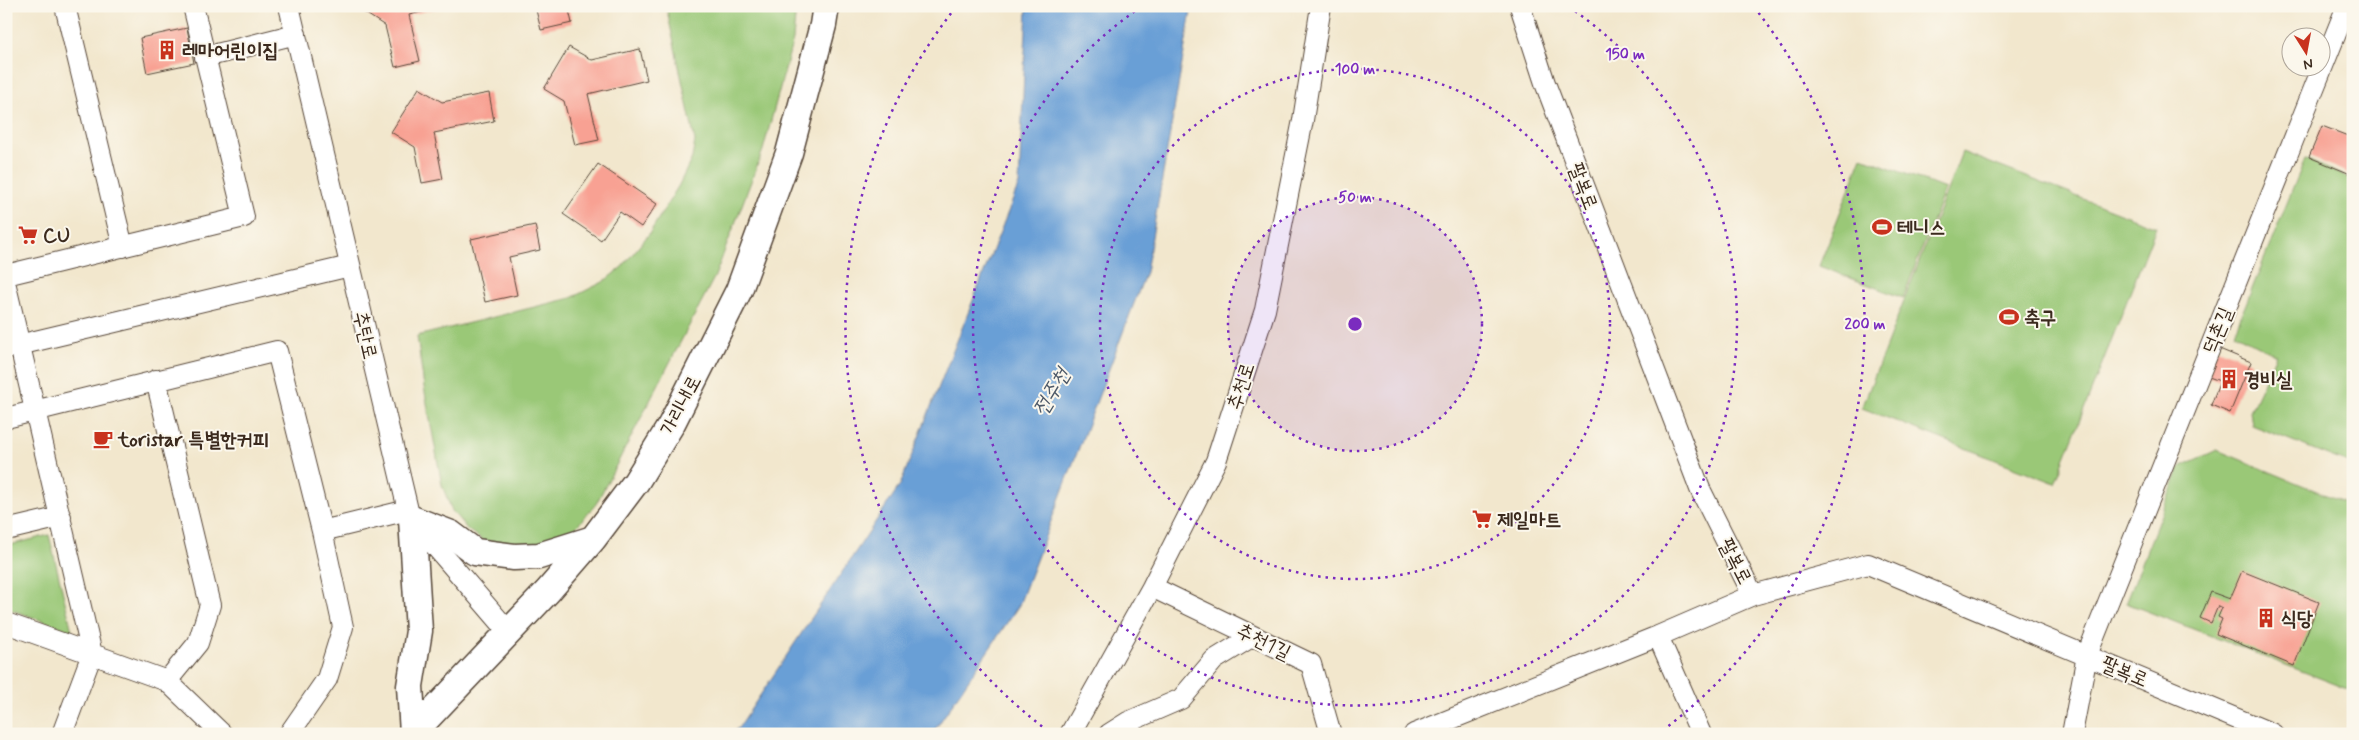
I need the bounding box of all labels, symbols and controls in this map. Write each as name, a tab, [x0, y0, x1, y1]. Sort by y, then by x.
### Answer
north arrow	[2282, 28, 2332, 78]
place label: 레마어린이집	[182, 38, 279, 65]
building icon: 레마어린이집	[156, 39, 178, 61]
text: 150 m	[1605, 45, 1645, 65]
text: N	[2302, 54, 2315, 74]
text: 100 m	[1335, 60, 1375, 80]
street label: 팔복로	[1561, 159, 1604, 214]
text: 50 m	[1338, 188, 1372, 208]
place label: 테니스	[1897, 215, 1945, 242]
sports icon: 테니스	[1871, 216, 1893, 238]
place label: CU	[43, 223, 70, 250]
supermarket icon: CU	[17, 224, 39, 246]
street label: 덕촌길	[2197, 303, 2240, 358]
place label: 축구	[2024, 305, 2056, 332]
sports icon: 축구	[1998, 306, 2020, 328]
street label: 추탄로	[346, 309, 383, 362]
centre of rings	[1346, 315, 1364, 333]
text: 200 m	[1845, 315, 1886, 335]
street label: 추천로	[1221, 359, 1262, 414]
water label: 전주천	[1027, 362, 1078, 421]
place label: 경비실	[2244, 367, 2293, 394]
building icon: 경비실	[2218, 368, 2240, 390]
street label: 가리내로	[654, 371, 708, 440]
place label: toristar 특별한커피	[117, 427, 269, 454]
cafe icon: toristar 특별한커피	[92, 428, 114, 450]
place label: 제일마트	[1497, 507, 1561, 534]
supermarket icon: 제일마트	[1471, 508, 1493, 530]
street label: 팔복로	[1712, 534, 1758, 589]
place label: 식당	[2281, 606, 2313, 633]
building icon: 식당	[2255, 607, 2277, 629]
street label: 추천1길	[1232, 618, 1295, 667]
street label: 팔복로	[2097, 651, 2152, 694]

